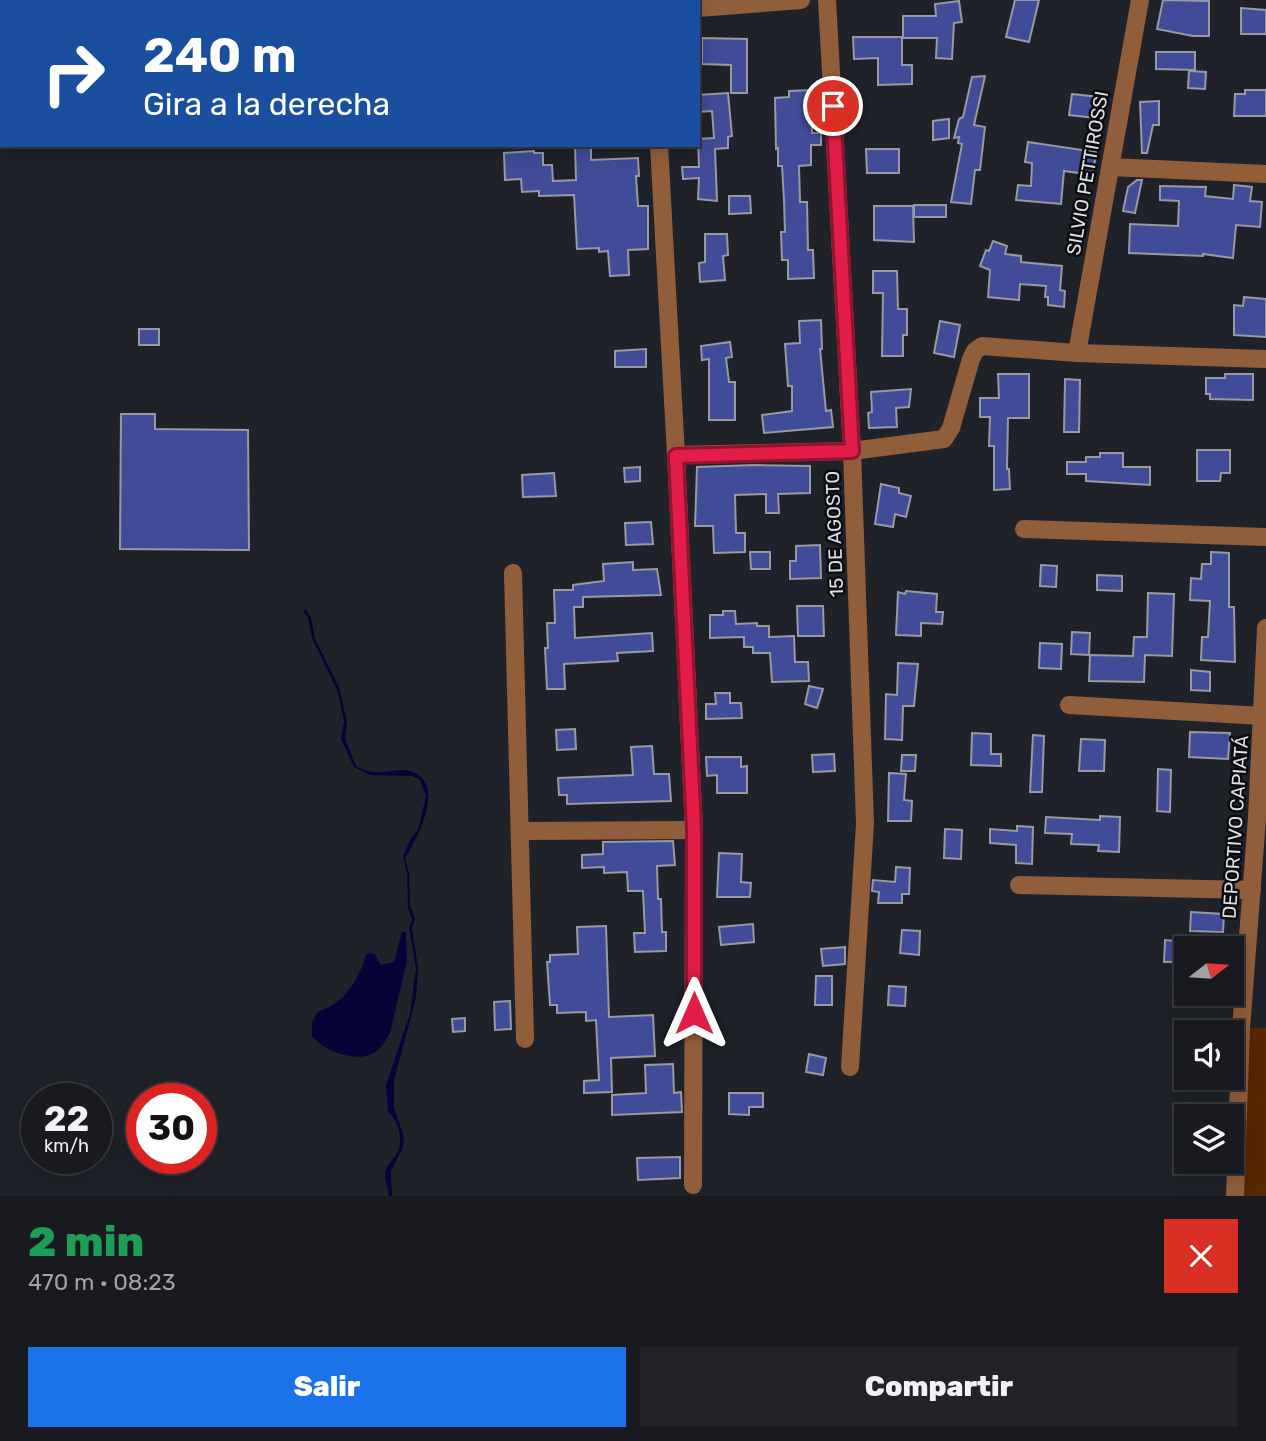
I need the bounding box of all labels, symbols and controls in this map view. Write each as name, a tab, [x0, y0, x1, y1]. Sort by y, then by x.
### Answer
text: 240 m	[143, 26, 297, 84]
icon: right	[28, 28, 119, 119]
pin	[803, 76, 863, 136]
text: Gira a la derecha	[143, 85, 390, 123]
icon: arrive	[814, 87, 852, 125]
street label: SILVIO PETTIROSSI	[1062, 89, 1113, 257]
street label: 15 DE AGOSTO	[821, 470, 848, 598]
street label: DEPORTIVO CAPIATÁ	[1218, 734, 1253, 920]
north arrow	[1174, 936, 1244, 1006]
map controls	[1174, 936, 1244, 1174]
position arrow	[657, 976, 731, 1050]
button: sound	[1174, 1020, 1244, 1090]
speed limit sign: 30	[126, 1083, 217, 1174]
text: 22	[44, 1098, 89, 1140]
button: layers	[1174, 1104, 1244, 1174]
text: km/h	[44, 1135, 89, 1157]
text: 2 min	[28, 1217, 144, 1267]
button: close	[1164, 1219, 1238, 1293]
text: 470 m · 08:23	[28, 1268, 176, 1296]
button: Salir	[28, 1347, 626, 1427]
button: Compartir	[640, 1347, 1238, 1427]

